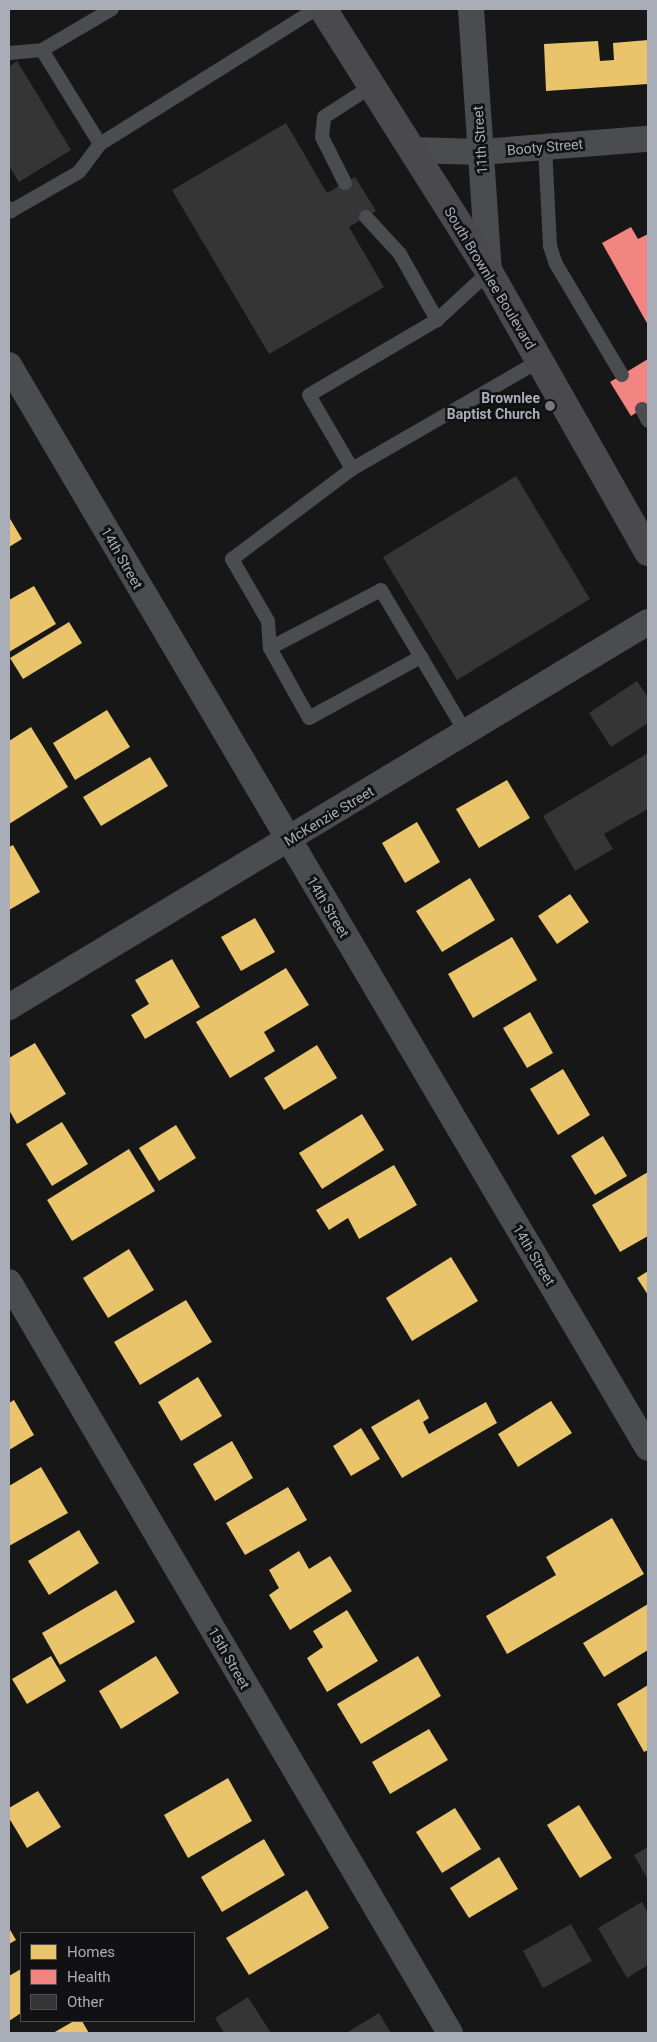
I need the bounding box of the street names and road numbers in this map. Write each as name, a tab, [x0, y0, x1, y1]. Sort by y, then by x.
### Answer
street label: 11th Street	[469, 105, 491, 175]
street label: Booty Street	[506, 135, 584, 159]
street label: South Brownlee Boulevard	[441, 204, 539, 352]
street label: 14th Street	[98, 524, 146, 592]
street label: McKenzie Street	[281, 783, 377, 849]
street label: 14th Street	[303, 873, 353, 941]
street label: 14th Street	[509, 1221, 559, 1289]
street label: 15th Street	[205, 1624, 253, 1692]

